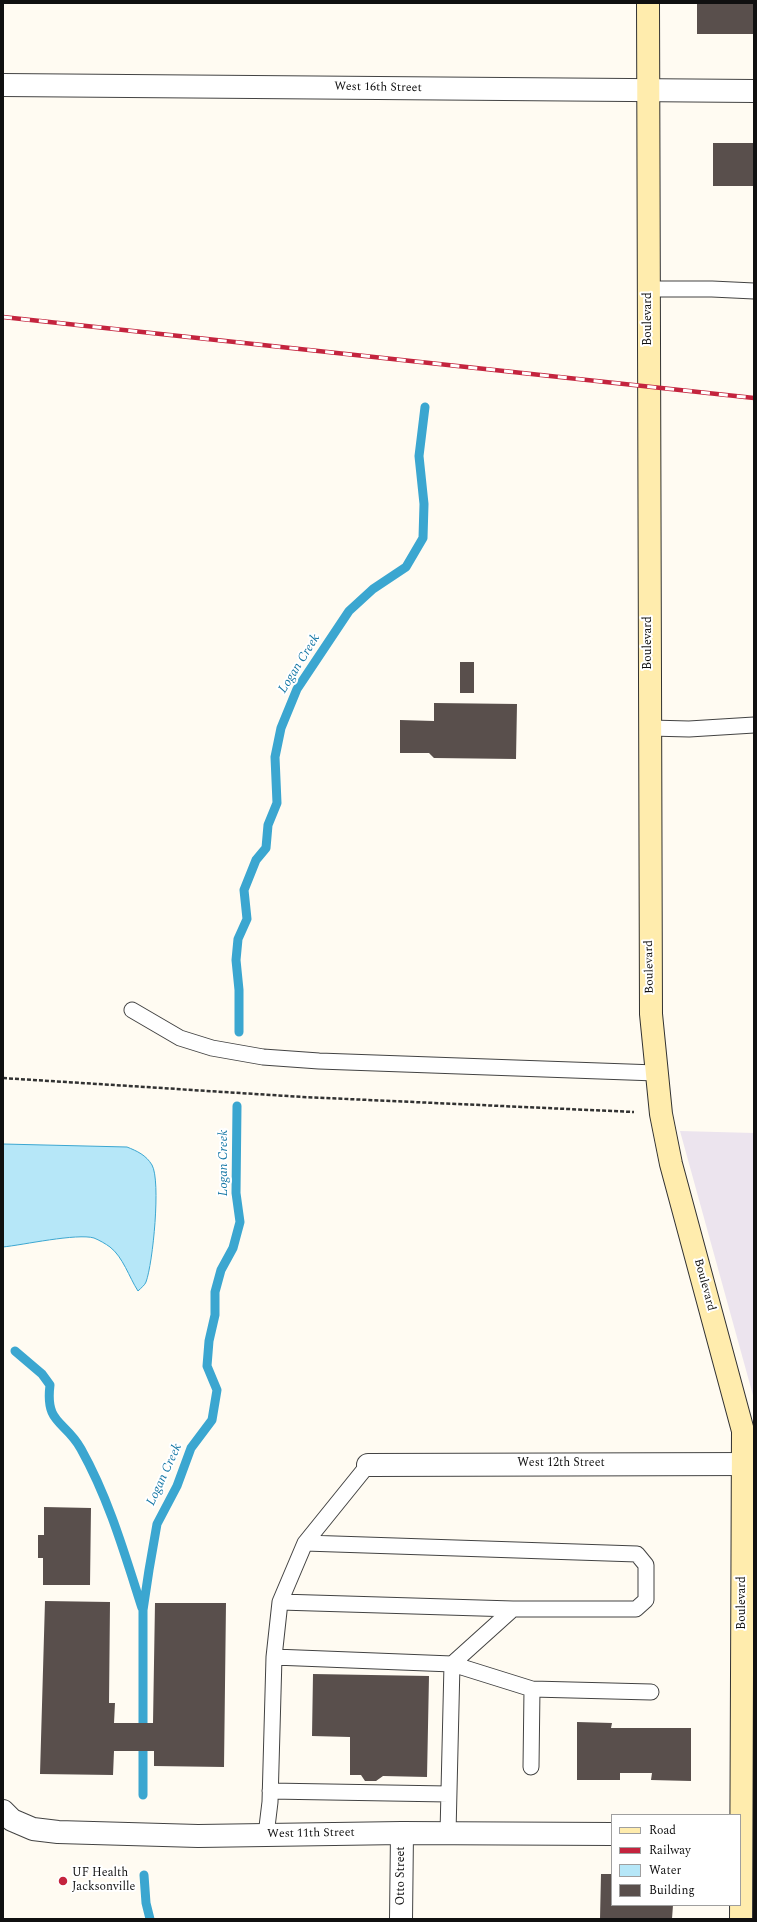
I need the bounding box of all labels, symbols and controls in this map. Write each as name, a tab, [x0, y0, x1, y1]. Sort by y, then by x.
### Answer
street label: West 16th Street	[334, 80, 422, 96]
street label: Boulevard	[642, 292, 656, 346]
street label: Boulevard	[642, 616, 656, 670]
water label: Logan Creek	[276, 632, 324, 696]
street label: Boulevard	[642, 940, 658, 994]
water label: Logan Creek	[216, 1130, 232, 1196]
street label: Boulevard	[690, 1257, 718, 1313]
water label: Logan Creek	[144, 1441, 186, 1509]
street label: West 12th Street	[517, 1457, 605, 1471]
street label: Boulevard	[736, 1576, 750, 1630]
legend	[611, 1814, 741, 1906]
text: Road	[649, 1821, 676, 1840]
street label: West 11th Street	[267, 1826, 355, 1842]
text: Railway	[649, 1841, 691, 1860]
street label: Otto Street	[395, 1846, 409, 1906]
text: Water	[649, 1861, 681, 1880]
place label: UF Health Jacksonville	[72, 1867, 135, 1895]
marker: UF Health Jacksonville	[57, 1875, 69, 1887]
text: Building	[649, 1881, 695, 1900]

